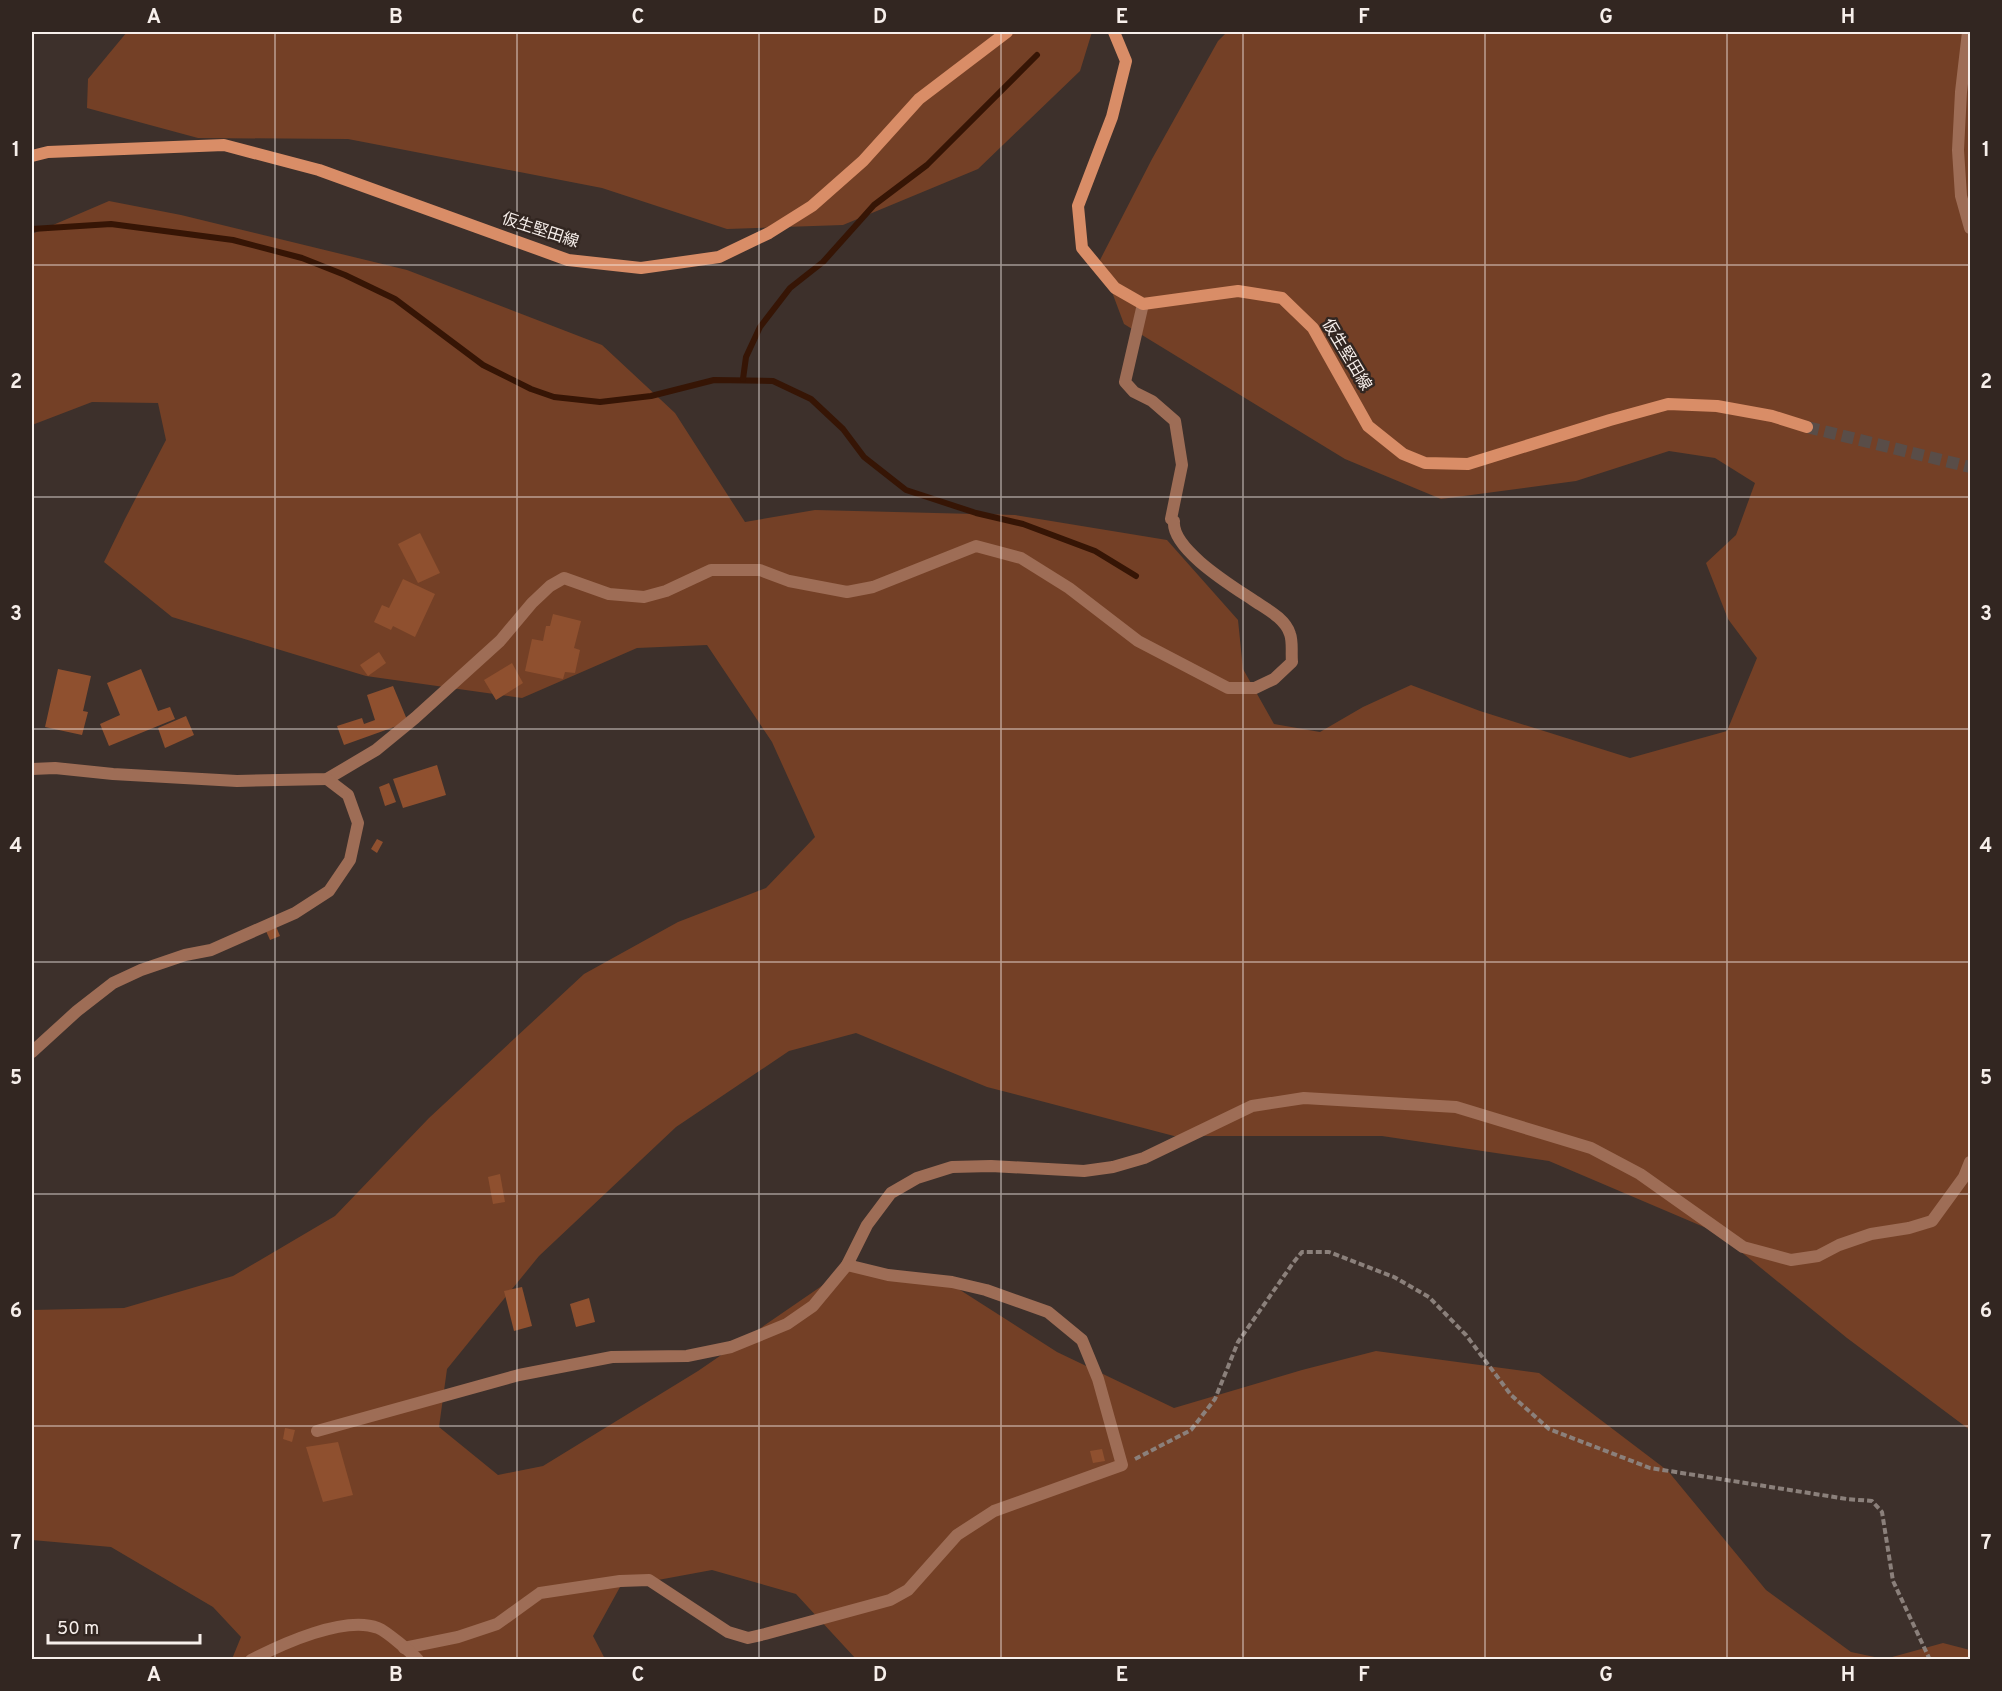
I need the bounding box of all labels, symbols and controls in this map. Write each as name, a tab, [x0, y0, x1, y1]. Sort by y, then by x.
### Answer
text: A	[147, 5, 161, 31]
text: B	[389, 5, 403, 31]
text: C	[632, 5, 644, 31]
text: D	[873, 5, 887, 31]
text: E	[1116, 5, 1128, 31]
text: F	[1358, 5, 1370, 31]
text: G	[1599, 5, 1613, 31]
text: H	[1841, 5, 1855, 31]
text: 1	[12, 138, 20, 164]
text: 1	[1982, 138, 1990, 164]
street label: 仮生堅田線	[499, 209, 581, 253]
street label: 仮生堅田線	[1317, 316, 1375, 394]
text: 2	[10, 370, 22, 396]
text: 2	[1980, 370, 1992, 396]
text: 3	[10, 602, 22, 628]
text: 3	[1980, 602, 1992, 628]
text: 4	[10, 834, 22, 860]
text: 4	[1980, 834, 1992, 860]
text: 5	[10, 1066, 22, 1092]
text: 5	[1980, 1066, 1992, 1092]
text: 6	[10, 1299, 22, 1325]
text: 6	[1980, 1299, 1992, 1325]
text: 7	[11, 1531, 21, 1557]
text: 7	[1981, 1531, 1991, 1557]
scale bar	[48, 1607, 200, 1645]
text: 50 m	[57, 1618, 99, 1641]
text: A	[147, 1663, 161, 1689]
text: B	[389, 1663, 403, 1689]
text: C	[632, 1663, 644, 1689]
text: D	[873, 1663, 887, 1689]
text: E	[1116, 1663, 1128, 1689]
text: F	[1358, 1663, 1370, 1689]
text: G	[1599, 1663, 1613, 1689]
text: H	[1841, 1663, 1855, 1689]

